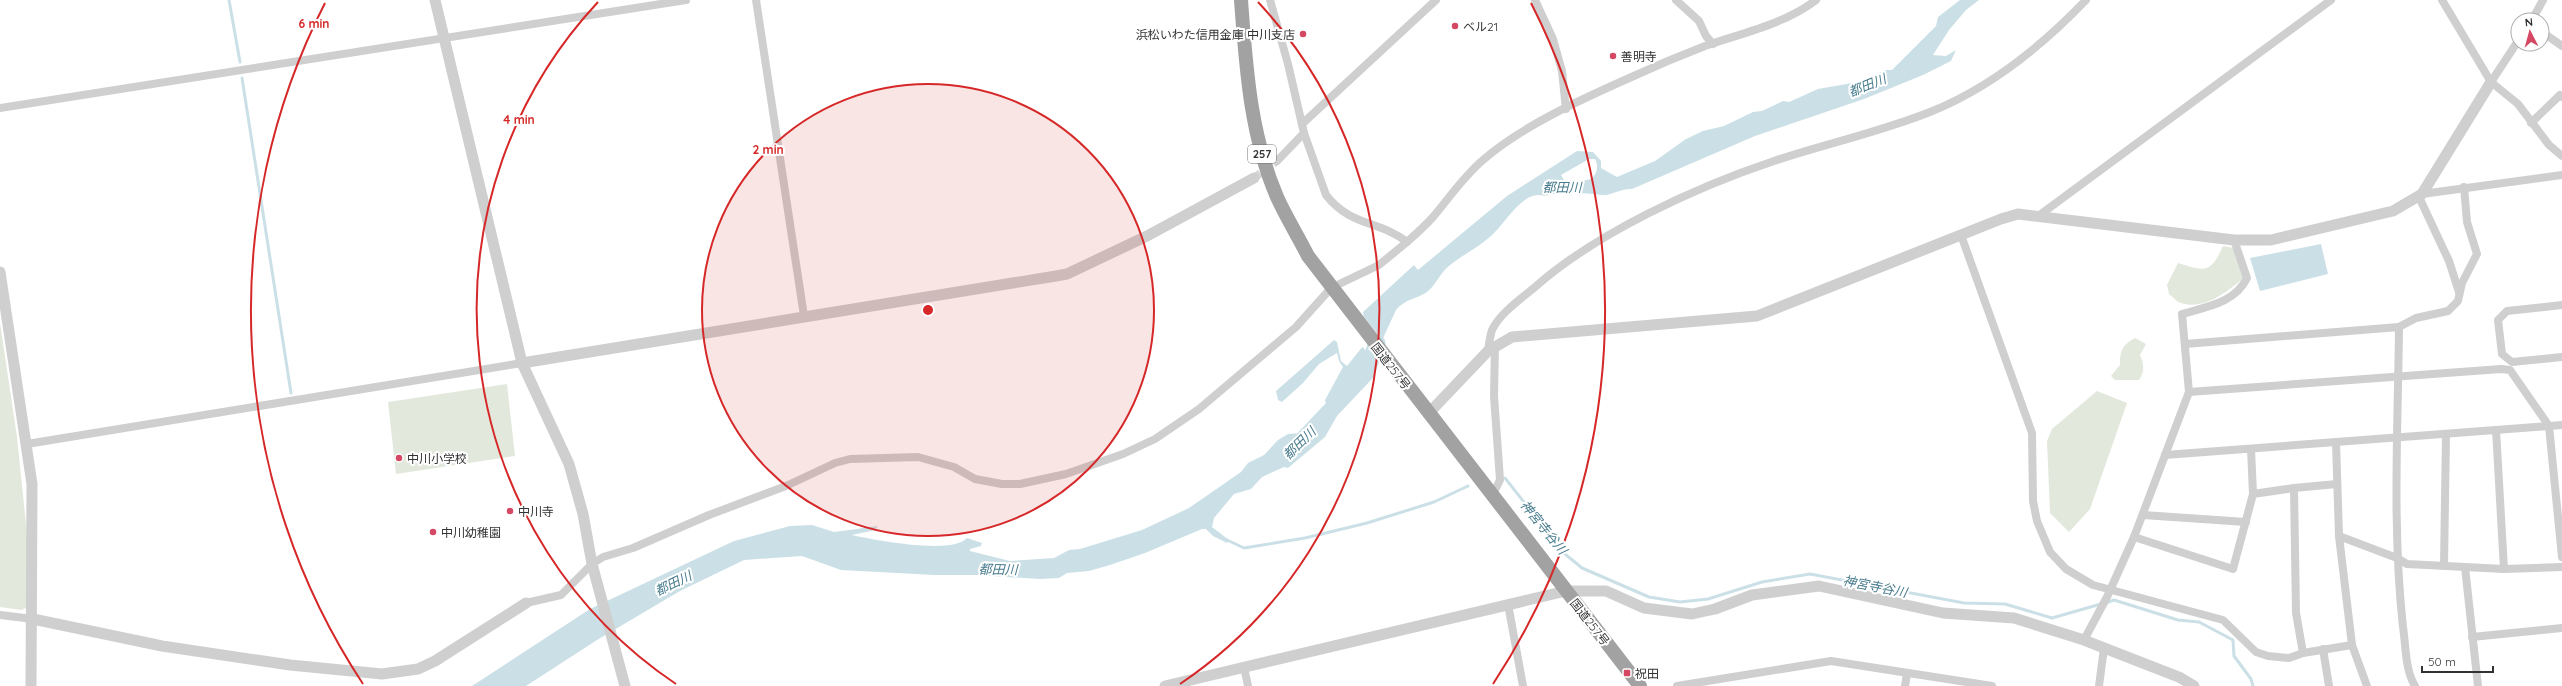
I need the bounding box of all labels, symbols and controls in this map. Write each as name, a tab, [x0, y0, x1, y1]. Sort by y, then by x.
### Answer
north arrow	[2510, 12, 2550, 52]
text: N	[2524, 15, 2534, 29]
text: 6 min	[298, 16, 330, 31]
place label: ベル21	[1463, 19, 1498, 34]
marker: ベル21	[1450, 21, 1460, 31]
place label: 浜松いわた信用金庫 中川支店	[1136, 27, 1295, 42]
marker: 浜松いわた信用金庫 中川支店	[1298, 29, 1308, 39]
place label: 善明寺	[1621, 49, 1657, 64]
marker: 善明寺	[1608, 51, 1618, 61]
water label: 都田川	[1846, 70, 1890, 100]
text: 4 min	[503, 112, 535, 127]
text: 2 min	[752, 142, 784, 157]
road number: 257	[1248, 145, 1276, 163]
water label: 都田川	[1542, 179, 1583, 195]
centre of rings	[921, 303, 935, 317]
street label: 国道257号	[1368, 340, 1414, 392]
water label: 都田川	[1279, 422, 1320, 462]
place label: 中川小学校	[407, 451, 467, 466]
marker: 中川小学校	[394, 453, 404, 463]
water label: 神宮寺谷川	[1517, 497, 1572, 559]
place label: 中川寺	[518, 504, 554, 519]
marker: 中川寺	[505, 506, 515, 516]
place label: 中川幼稚園	[441, 525, 501, 540]
marker: 中川幼稚園	[428, 527, 438, 537]
water label: 都田川	[978, 561, 1020, 577]
water label: 都田川	[652, 566, 696, 599]
water label: 神宮寺谷川	[1842, 572, 1910, 600]
street label: 国道257号	[1567, 596, 1613, 648]
scale bar	[2422, 648, 2493, 674]
text: 50 m	[2428, 654, 2456, 669]
place label: 祝田	[1635, 666, 1659, 681]
marker: 祝田	[1622, 668, 1632, 678]

